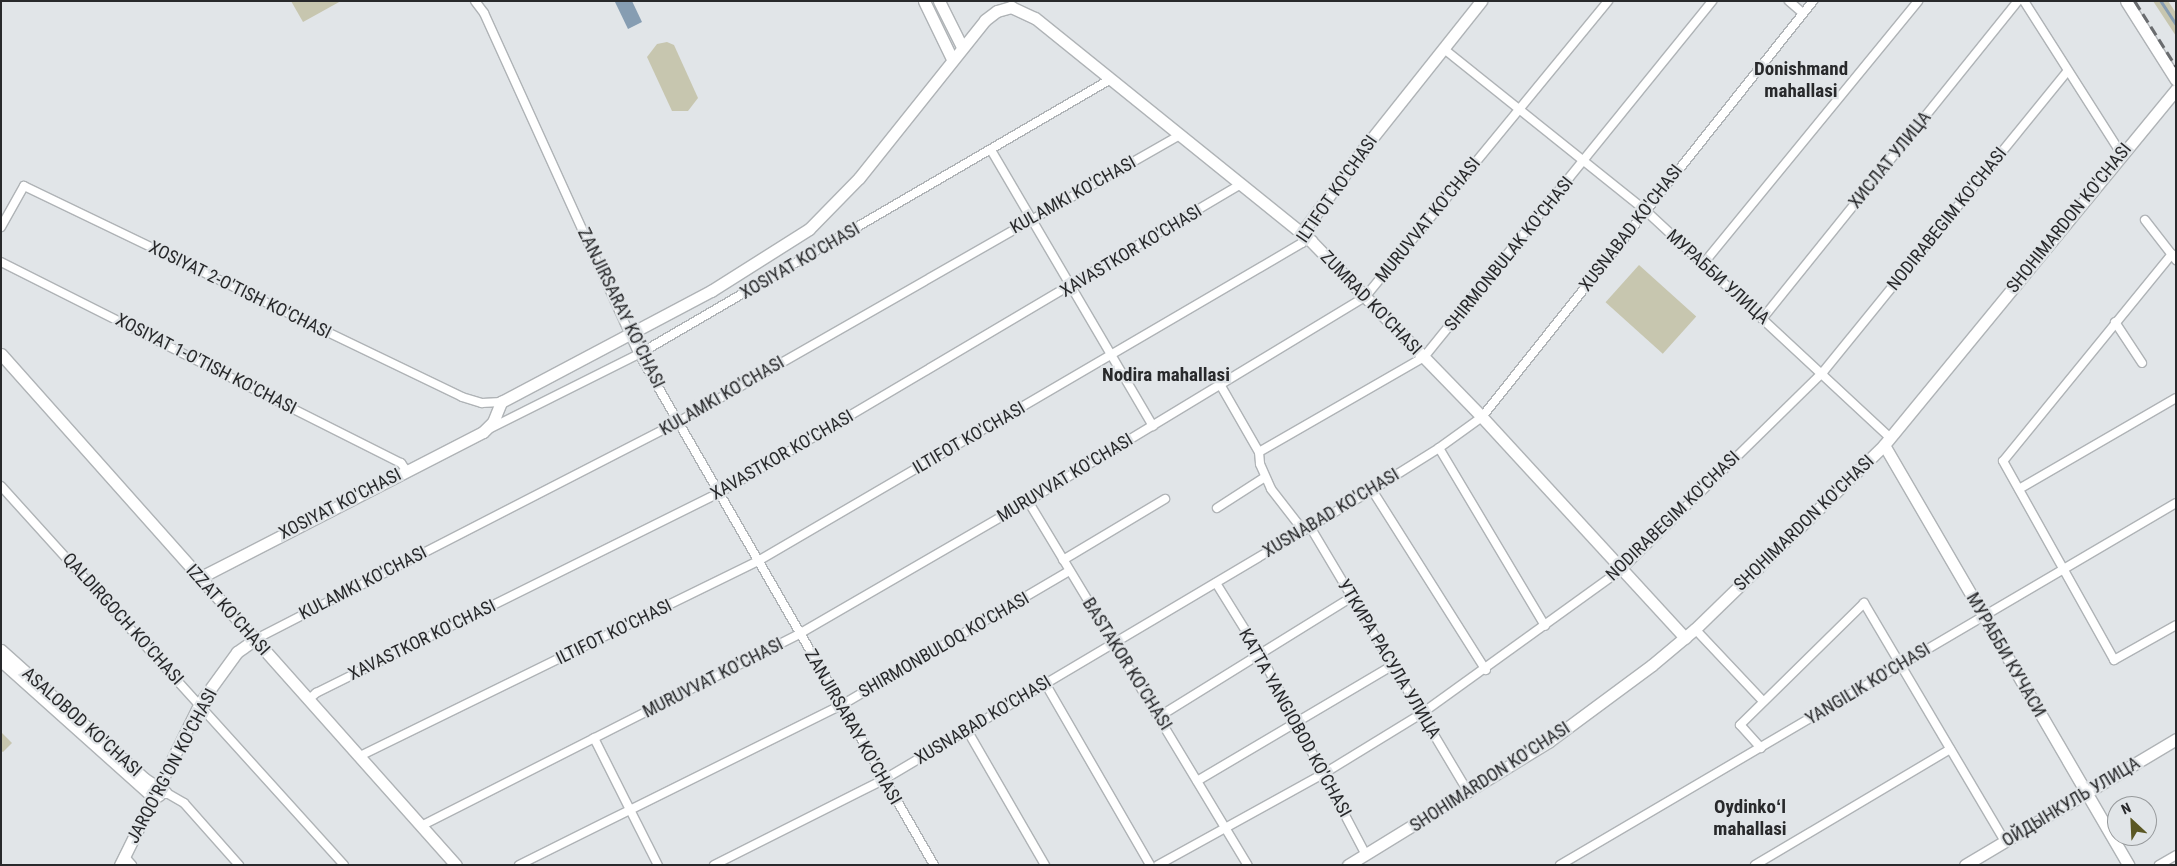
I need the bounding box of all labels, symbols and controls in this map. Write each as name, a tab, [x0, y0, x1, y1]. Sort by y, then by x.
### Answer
district label: Donishmand mahallasi	[1754, 58, 1848, 102]
street label: ХИСЛАТ УЛИЦА	[1844, 107, 1936, 213]
street label: ILTIFOT KO'CHASI	[1292, 131, 1382, 247]
street label: SHOHIMARDON KO'CHASI	[2002, 139, 2136, 297]
street label: NODIRABEGIM KO'CHASI	[1883, 143, 2011, 295]
street label: KULAMKI KO'CHASI	[1006, 152, 1140, 238]
street label: MURUVVAT KO'CHASI	[1371, 153, 1485, 287]
street label: XUSNABAD KO'CHASI	[1575, 160, 1687, 296]
street label: SHIRMONBULAK KO'CHASI	[1440, 172, 1578, 336]
street label: XAVASTKOR KO'CHASI	[1056, 200, 1206, 302]
street label: XOSIYAT KO'CHASI	[736, 218, 864, 304]
street label: ZANJIRSARAY KO'CHASI	[573, 224, 669, 392]
street label: МУРАББИ УЛИЦА	[1662, 225, 1774, 329]
street label: XOSIYAT 2-O'TISH KO'CHASI	[145, 236, 335, 344]
street label: ZUMRAD KO'CHASI	[1316, 246, 1426, 360]
street label: XOSIYAT 1-O'TISH KO'CHASI	[112, 309, 300, 419]
street label: KULAMKI KO'CHASI	[656, 352, 788, 440]
district label: Nodira mahallasi	[1102, 364, 1230, 386]
street label: ILTIFOT KO'CHASI	[909, 397, 1029, 479]
street label: XAVASTKOR KO'CHASI	[707, 405, 857, 505]
street label: MURUVVAT KO'CHASI	[993, 429, 1137, 527]
street label: NODIRABEGIM KO'CHASI	[1602, 447, 1744, 585]
street label: SHOHIMARDON KO'CHASI	[1729, 451, 1879, 595]
street label: XOSIYAT KO'CHASI	[275, 464, 405, 544]
street label: XUSNABAD KO'CHASI	[1259, 464, 1403, 562]
street label: KULAMKI KO'CHASI	[296, 542, 430, 624]
street label: QALDIRGOCH KO'CHASI	[58, 548, 188, 690]
street label: IZZAT KO'CHASI	[181, 560, 275, 660]
street label: УТКИРА РАСУЛА УЛИЦА	[1333, 575, 1445, 743]
street label: SHIRMONBULOQ KO'CHASI	[855, 587, 1033, 703]
street label: МУРАББИ КУЧАСИ	[1962, 589, 2050, 721]
street label: BASTAKOR KO'CHASI	[1078, 594, 1176, 734]
street label: XAVASTKOR KO'CHASI	[345, 595, 499, 685]
street label: ILTIFOT KO'CHASI	[552, 595, 676, 669]
street label: KATTA YANGIOBOD KO'CHASI	[1234, 625, 1356, 821]
street label: MURUVVAT KO'CHASI	[639, 633, 787, 723]
street label: YANGILIK KO'CHASI	[1802, 638, 1934, 730]
street label: ZANJIRSARAY KO'CHASI	[800, 646, 906, 808]
street label: ASALOBOD KO'CHASI	[18, 663, 146, 781]
street label: XUSNABAD KO'CHASI	[911, 671, 1055, 769]
street label: JARQO'RG'ON KO'CHASI	[122, 685, 222, 847]
street label: SHOHIMARDON KO'CHASI	[1406, 717, 1574, 837]
street label: ОЙДЫНКУЛЬ УЛИЦА	[1998, 752, 2144, 852]
district label: Oydinkoʻl mahallasi	[1713, 796, 1787, 840]
north arrow	[2107, 796, 2157, 846]
text: N	[2119, 799, 2133, 817]

